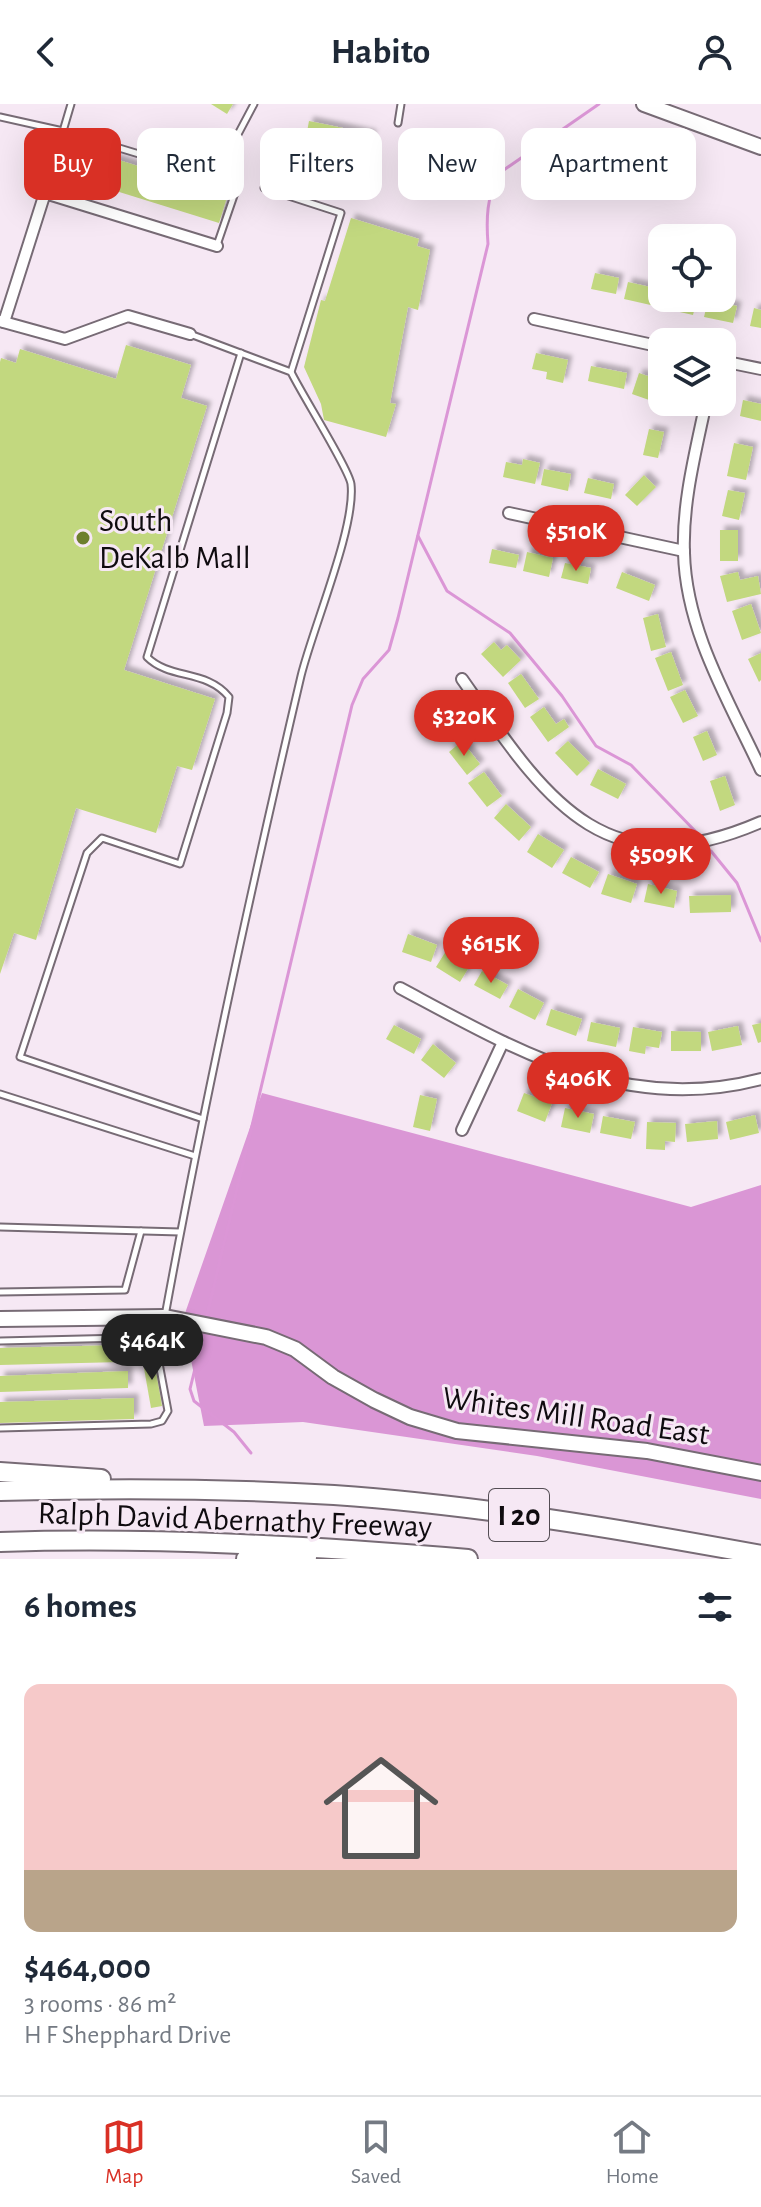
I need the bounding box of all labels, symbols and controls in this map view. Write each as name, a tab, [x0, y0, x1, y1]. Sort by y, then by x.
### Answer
icon: back	[24, 30, 68, 74]
icon: person	[693, 30, 737, 74]
text: Habito	[331, 34, 430, 70]
chip: Buy	[24, 128, 121, 200]
chip: Rent	[137, 128, 244, 200]
chip: Filters	[260, 128, 382, 200]
chip: New	[398, 128, 505, 200]
chip: Apartment	[521, 128, 696, 200]
map controls	[648, 224, 736, 416]
button: locate	[648, 224, 736, 312]
button: layers	[648, 328, 736, 416]
place label: South DeKalb Mall	[99, 505, 251, 574]
pin: $510K	[520, 505, 632, 573]
text: $510K	[545, 518, 607, 544]
marker: South DeKalb Mall	[74, 529, 92, 547]
pin: $320K	[408, 690, 520, 758]
text: $320K	[432, 703, 496, 729]
pin: $509K	[605, 828, 717, 896]
text: $509K	[629, 841, 693, 867]
pin: $615K	[435, 917, 547, 985]
text: $615K	[461, 930, 521, 956]
pin: $406K	[522, 1052, 634, 1120]
text: $406K	[545, 1065, 611, 1091]
pin: $464K	[96, 1314, 208, 1382]
text: $464K	[119, 1327, 185, 1353]
street label: Whites Mill Road East	[440, 1381, 711, 1451]
road number: I 20	[489, 1489, 549, 1541]
street label: Ralph David Abernathy Freeway	[37, 1497, 433, 1543]
icon: filters	[693, 1585, 737, 1629]
text: 6 homes	[24, 1590, 137, 1624]
icon: home	[309, 1736, 453, 1880]
text: $464,000	[24, 1951, 151, 1985]
text: 3 rooms · 86 m²	[24, 1991, 176, 2017]
text: H F Shepphard Drive	[24, 2022, 231, 2048]
tab: Map	[102, 2115, 146, 2189]
tab: Saved	[351, 2115, 401, 2189]
tab: Home	[606, 2115, 659, 2189]

